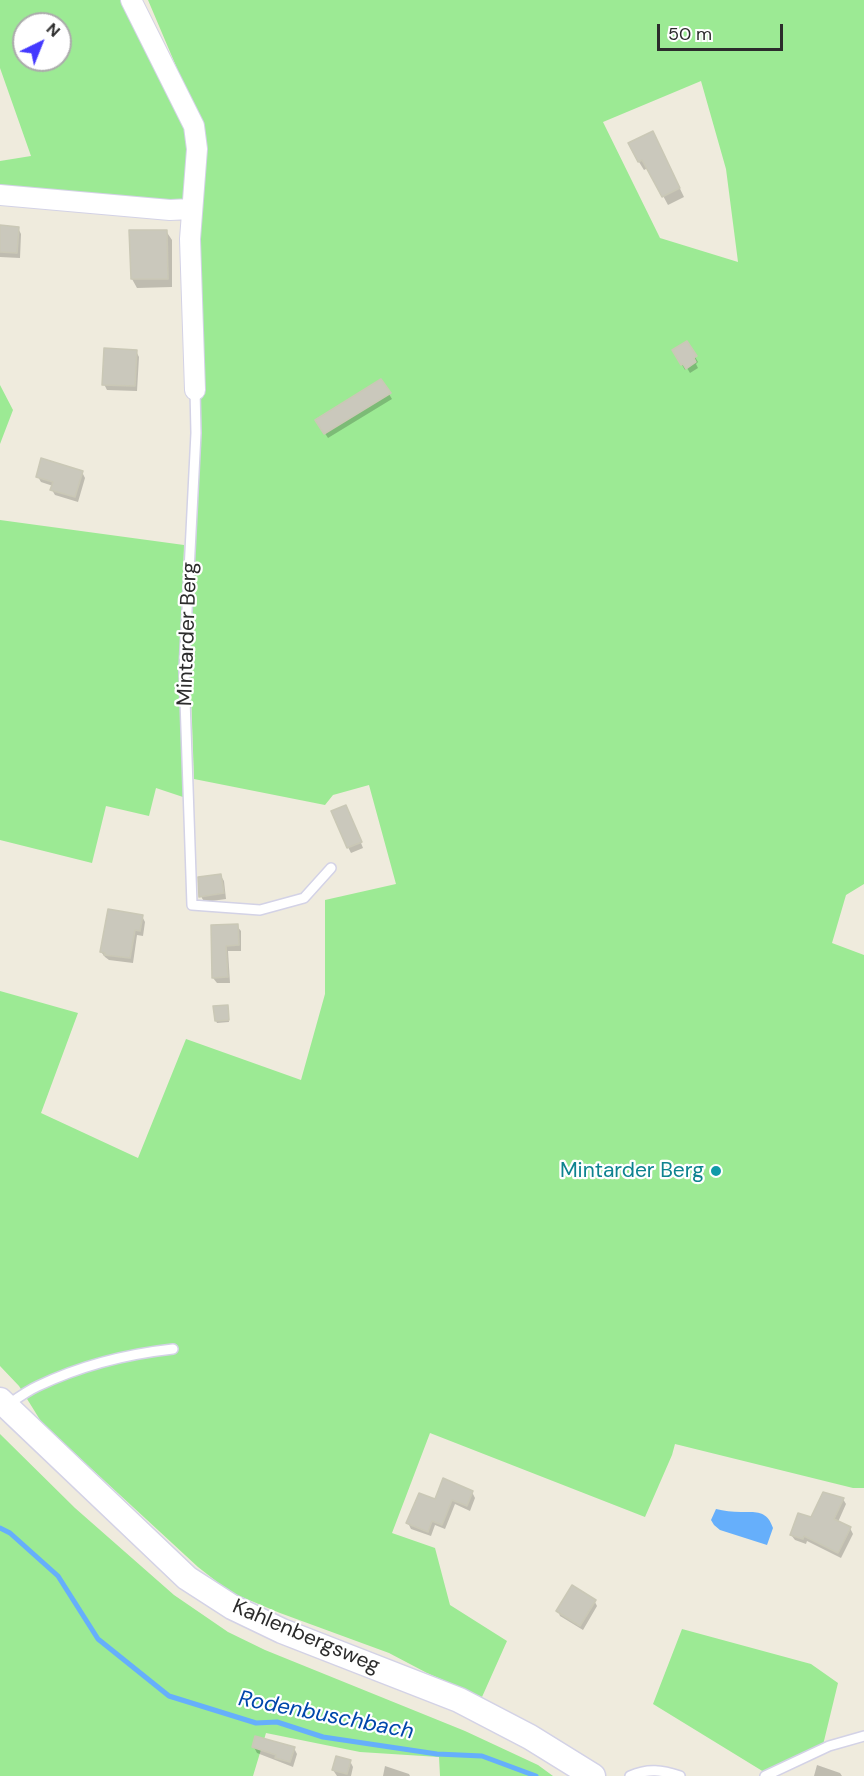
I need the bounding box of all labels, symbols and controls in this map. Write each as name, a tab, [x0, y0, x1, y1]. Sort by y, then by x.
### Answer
north arrow	[12, 12, 72, 72]
scale bar	[660, 12, 786, 50]
text: N	[42, 18, 65, 42]
text: 50 m	[668, 22, 712, 46]
street label: Mintarder Berg	[173, 562, 203, 706]
place label: Mintarder Berg	[560, 1158, 704, 1184]
marker: Mintarder Berg	[709, 1164, 723, 1178]
street label: Kahlenbergsweg	[229, 1595, 383, 1679]
water label: Rodenbuschbach	[236, 1686, 416, 1746]

